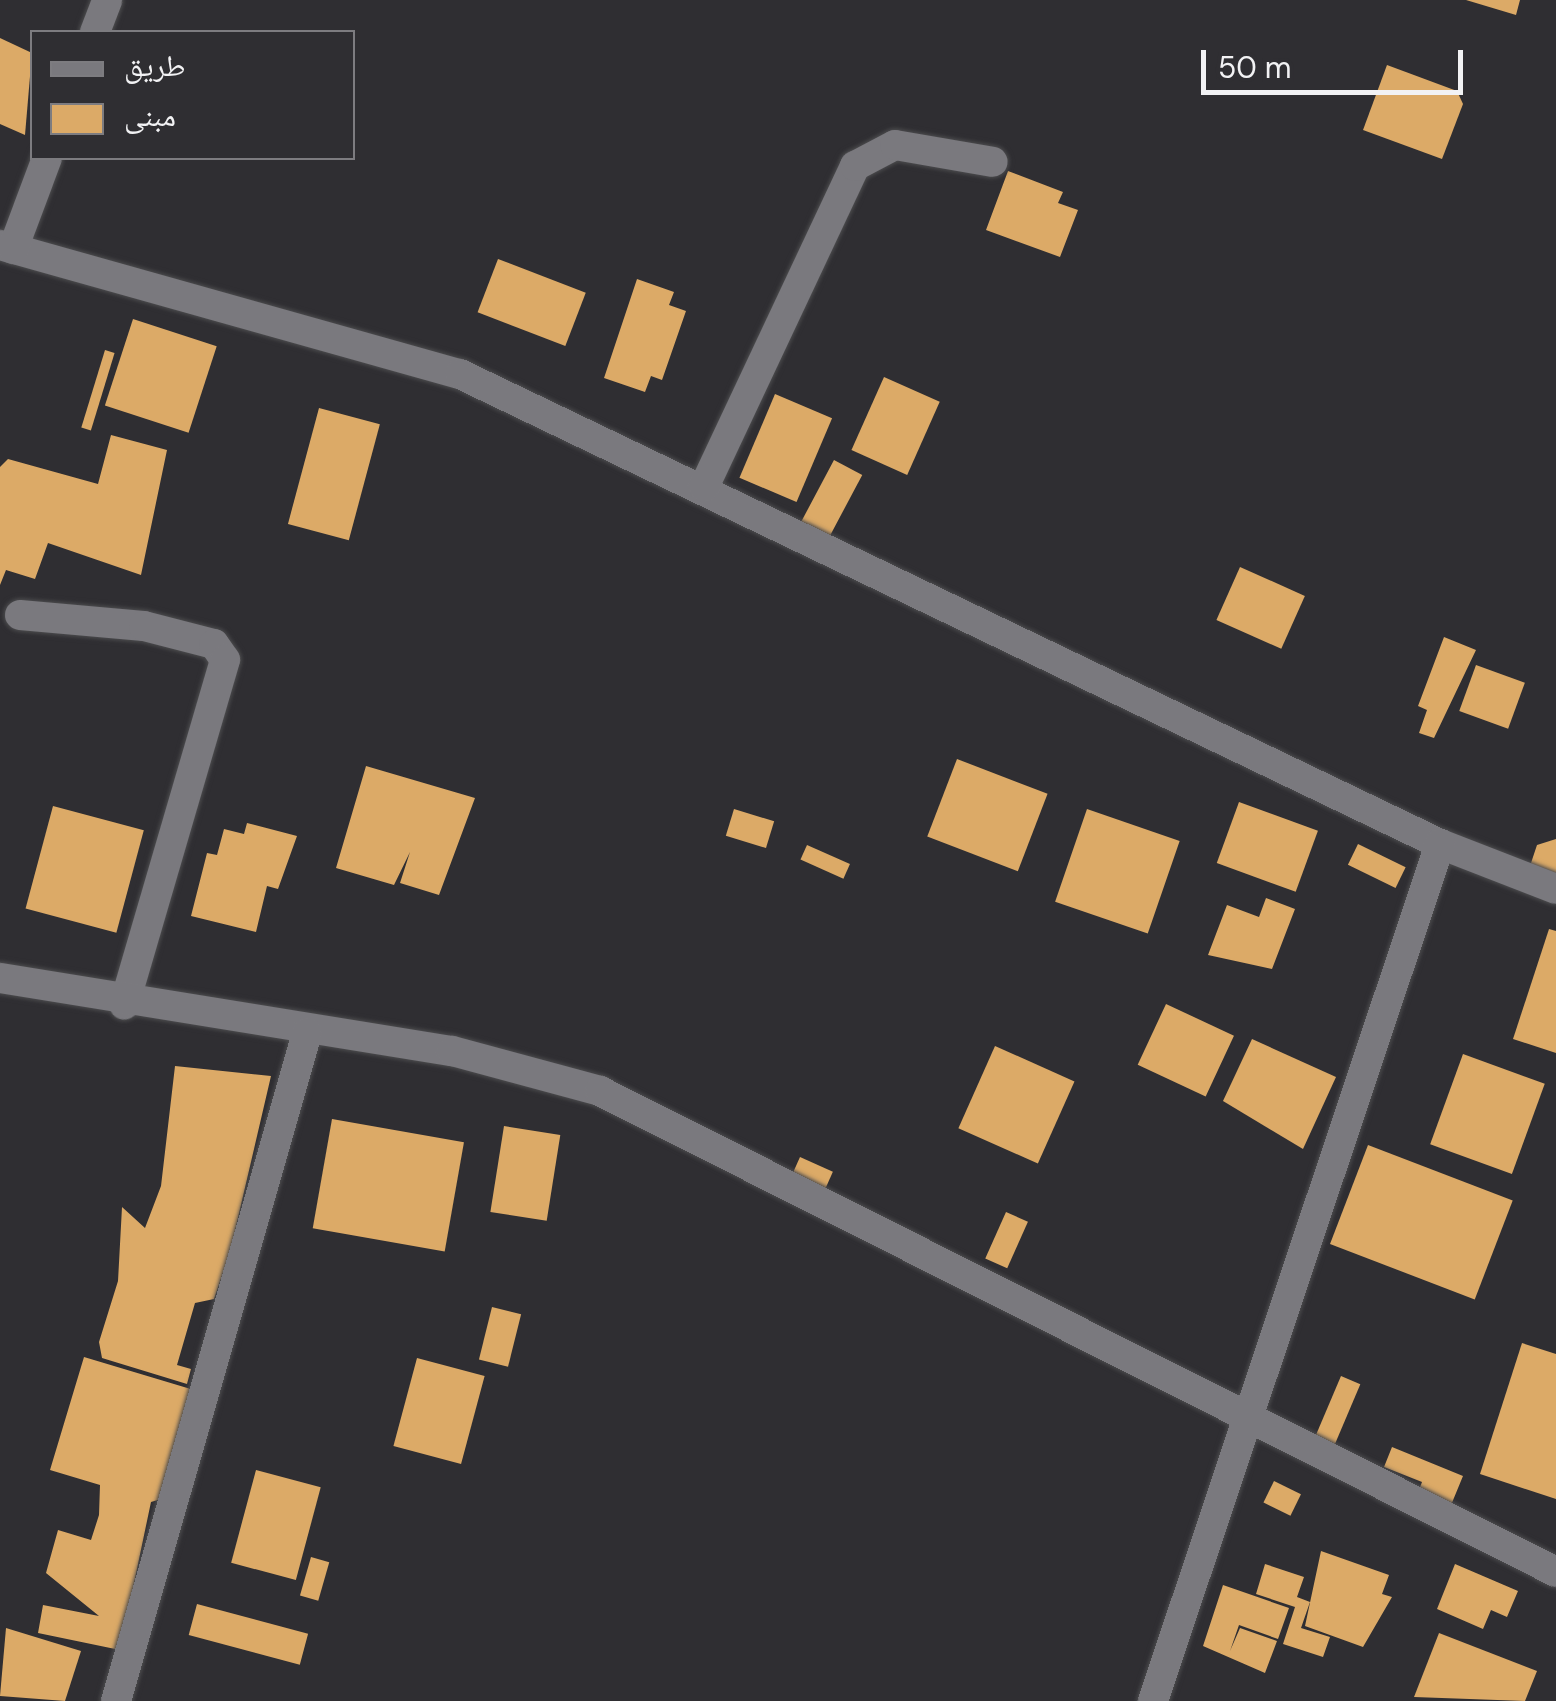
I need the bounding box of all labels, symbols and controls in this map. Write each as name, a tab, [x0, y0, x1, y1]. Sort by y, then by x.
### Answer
legend	[30, 30, 355, 160]
scale bar	[1206, 30, 1468, 92]
text: طريق	[124, 46, 185, 85]
text: 50 m	[1218, 48, 1292, 87]
text: مبنى	[124, 96, 176, 135]

